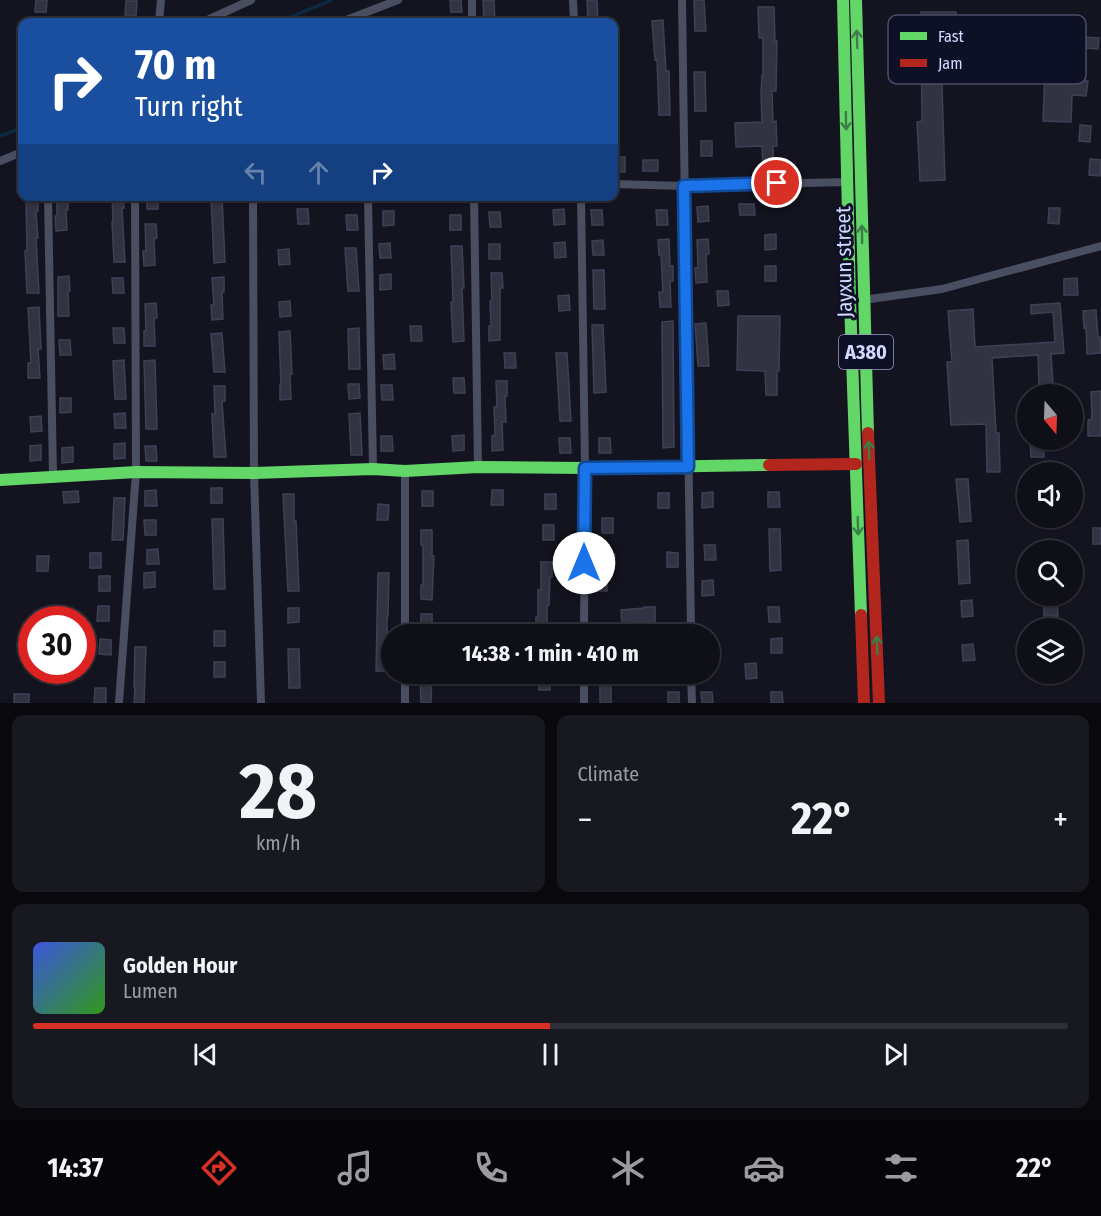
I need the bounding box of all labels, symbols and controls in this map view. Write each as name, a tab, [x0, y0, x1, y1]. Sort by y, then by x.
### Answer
legend	[888, 15, 1086, 84]
text: Fast	[938, 27, 965, 46]
one-way arrow	[852, 29, 863, 49]
text: 70 m	[135, 40, 216, 90]
icon: right	[36, 42, 114, 120]
text: Jam	[938, 54, 963, 73]
text: Turn right	[135, 91, 243, 123]
one-way arrow	[840, 111, 852, 131]
icon: left	[239, 156, 272, 189]
icon: ahead	[302, 156, 335, 189]
icon: right	[365, 156, 398, 189]
pin	[751, 157, 802, 208]
icon: arrive	[760, 166, 793, 199]
street label: Jayxun street	[830, 206, 858, 318]
one-way arrow	[857, 224, 868, 244]
road number: A380	[839, 335, 893, 369]
north arrow	[1017, 384, 1083, 450]
map controls	[1017, 384, 1083, 684]
one-way arrow	[864, 440, 875, 460]
button: sound	[1017, 462, 1083, 528]
one-way arrow	[853, 516, 864, 536]
position arrow	[552, 531, 616, 595]
button: search	[1017, 540, 1083, 606]
speed limit sign: 30	[18, 606, 96, 684]
button: layers	[1017, 618, 1083, 684]
one-way arrow	[872, 635, 883, 655]
text: 14:38 · 1 min · 410 m	[462, 640, 639, 667]
text: 28	[240, 745, 317, 839]
text: Climate	[578, 762, 639, 786]
text: 22°	[791, 792, 854, 846]
text: −	[578, 800, 592, 840]
text: +	[1053, 800, 1068, 840]
text: km/h	[256, 831, 301, 855]
text: Golden Hour	[123, 952, 237, 979]
text: Lumen	[123, 979, 178, 1003]
icon: previous	[189, 1038, 222, 1071]
icon: pause	[534, 1038, 567, 1071]
icon: next	[879, 1038, 912, 1071]
icon: directions	[198, 1147, 240, 1189]
icon: music	[334, 1147, 376, 1189]
icon: phone	[470, 1147, 512, 1189]
icon: climate	[607, 1147, 649, 1189]
icon: car	[743, 1147, 785, 1189]
icon: filters	[880, 1147, 922, 1189]
text: 14:37	[47, 1152, 103, 1184]
text: 22°	[1016, 1152, 1054, 1184]

